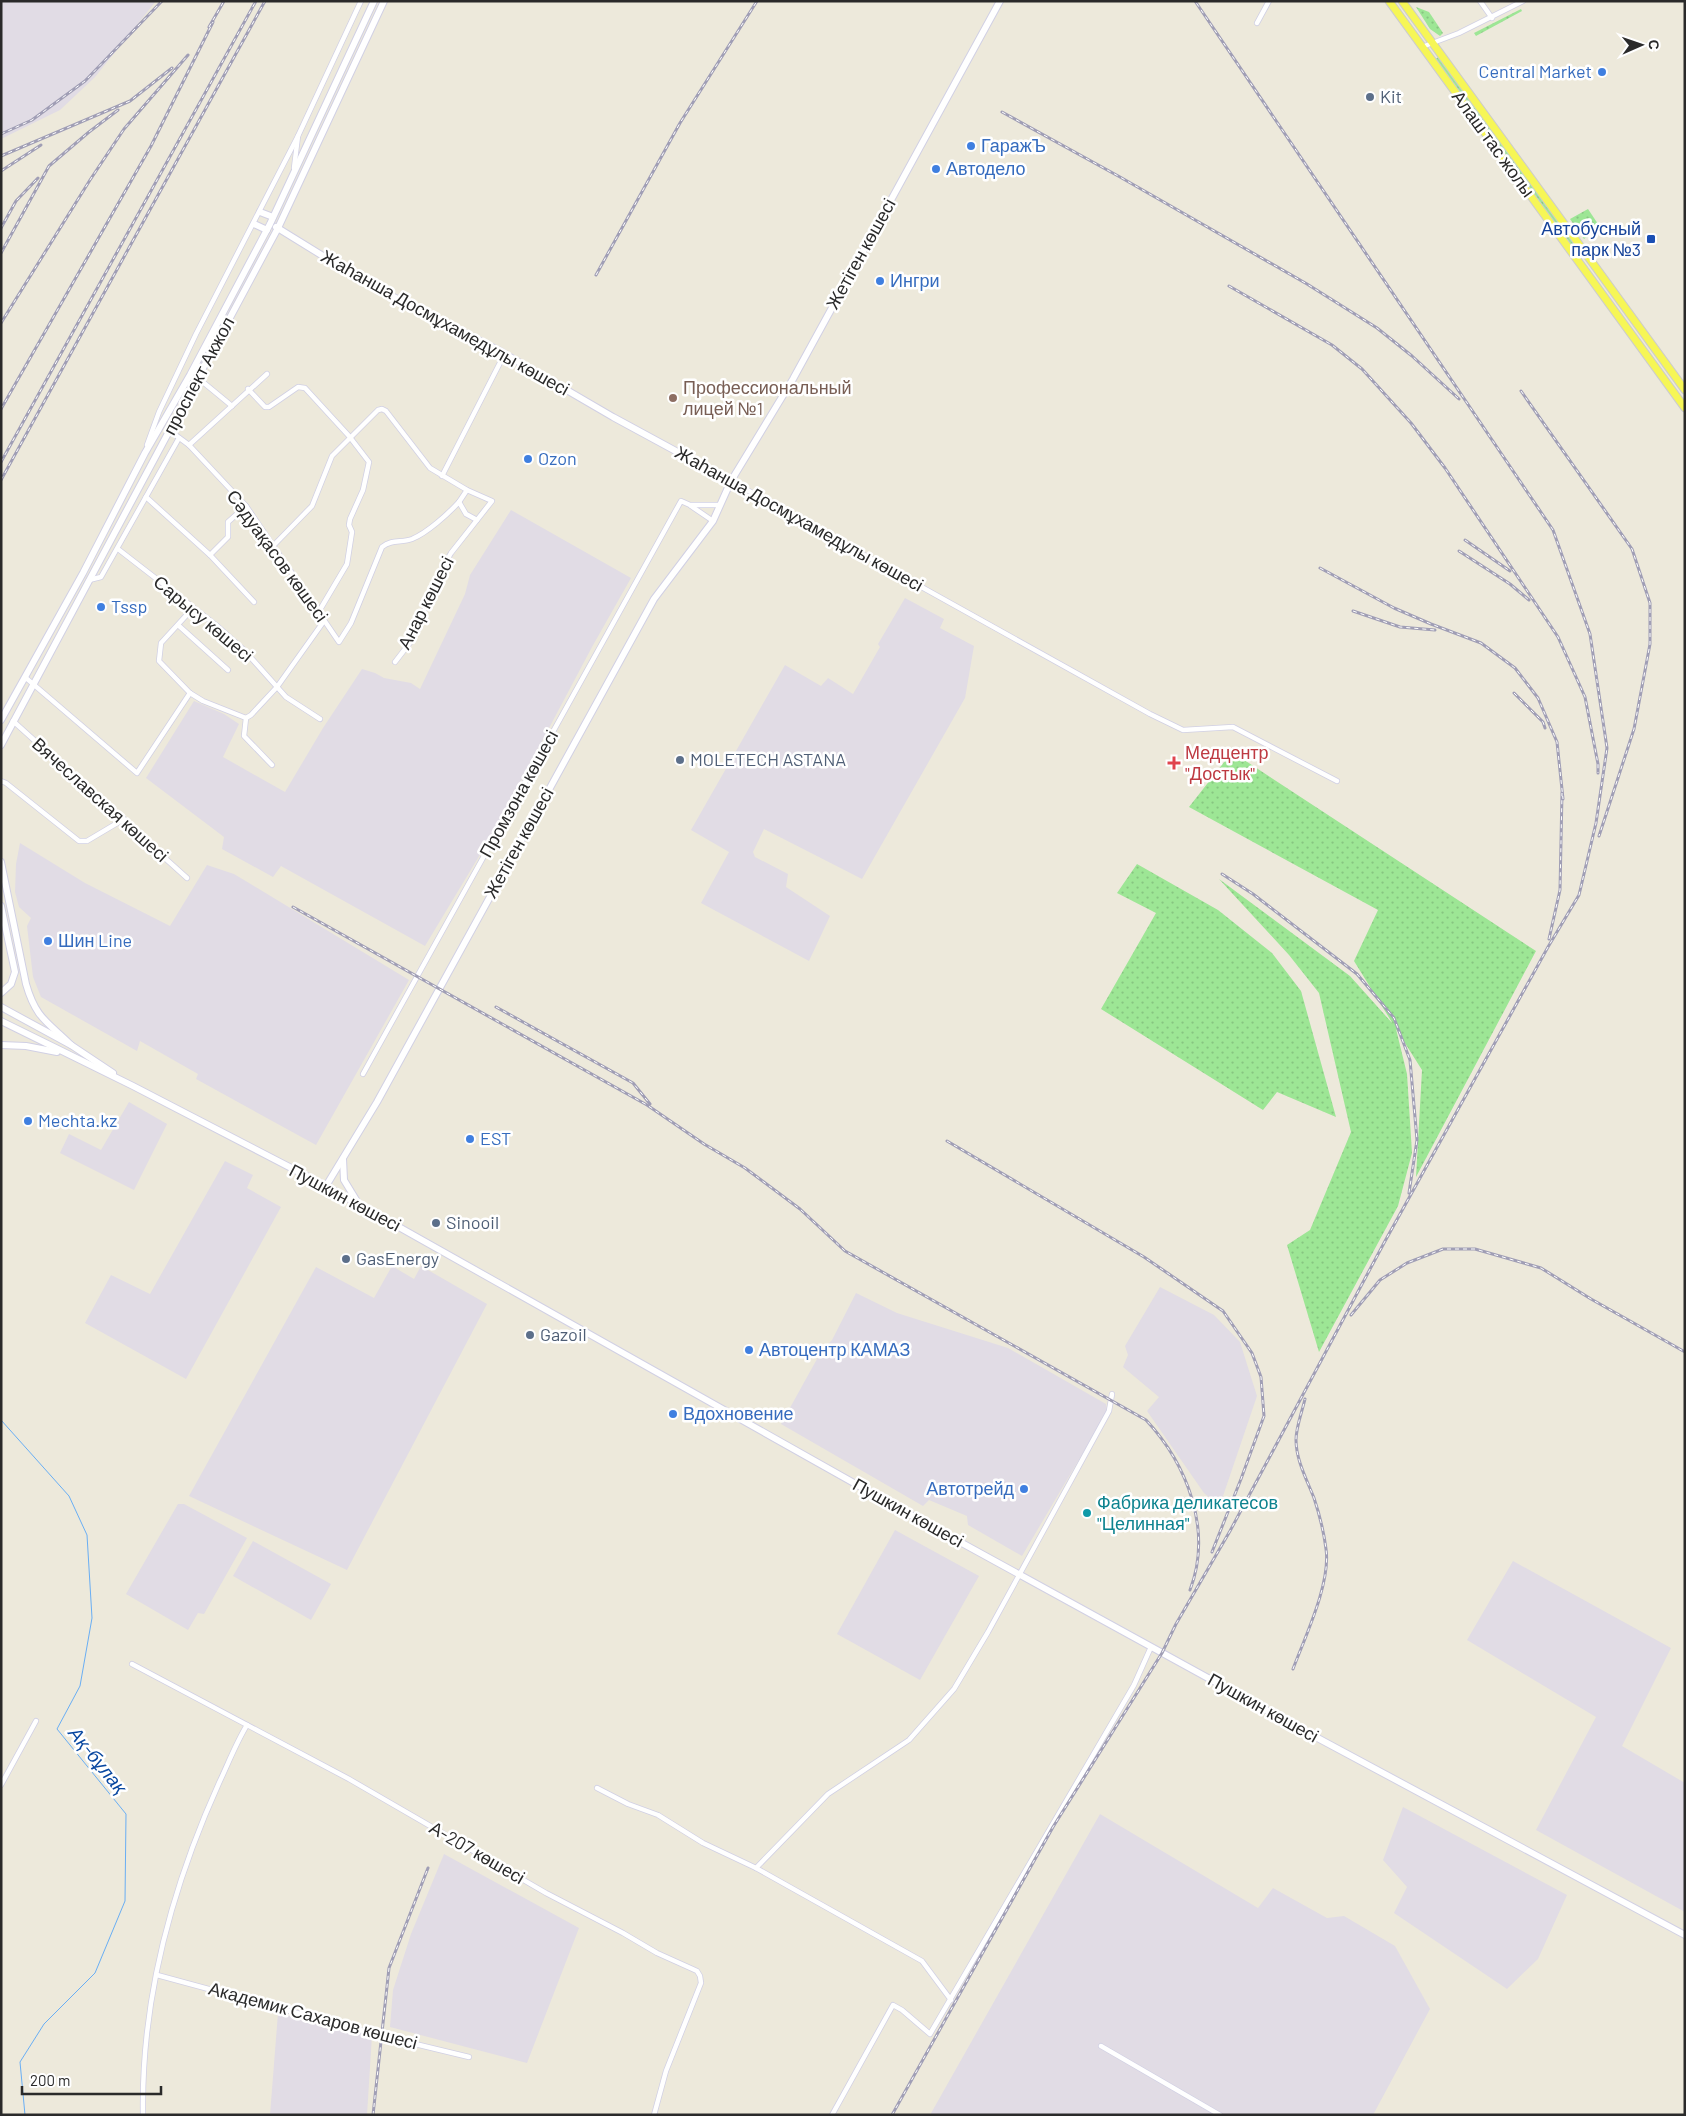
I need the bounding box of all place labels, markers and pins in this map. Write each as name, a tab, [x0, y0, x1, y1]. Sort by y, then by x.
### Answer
place label: Central Market	[1478, 60, 1592, 82]
marker: Central Market	[1596, 66, 1608, 78]
place label: Kit	[1380, 85, 1402, 107]
marker: Kit	[1364, 91, 1376, 103]
place label: ГаражЪ	[981, 134, 1046, 156]
marker: ГаражЪ	[965, 140, 977, 152]
place label: Автодело	[946, 157, 1025, 179]
marker: Автодело	[930, 163, 942, 175]
place label: Автобусный парк №3	[1541, 217, 1641, 260]
marker: Автобусный парк №3	[1645, 233, 1657, 245]
place label: Ингри	[890, 269, 940, 291]
marker: Ингри	[874, 275, 886, 287]
place label: Профессиональный лицей №1	[683, 376, 852, 419]
marker: Профессиональный лицей №1	[667, 392, 679, 404]
place label: Ozon	[538, 447, 577, 469]
marker: Ozon	[522, 453, 534, 465]
place label: Tssp	[111, 595, 147, 617]
marker: Tssp	[95, 601, 107, 613]
place label: Медцентр "Достык"	[1185, 741, 1269, 784]
place label: MOLETECH ASTANA	[690, 748, 846, 770]
marker: MOLETECH ASTANA	[674, 754, 686, 766]
marker: Медцентр "Достык"	[1167, 756, 1181, 770]
place label: Шин Line	[58, 929, 132, 951]
marker: Шин Line	[42, 935, 54, 947]
place label: Mechta.kz	[38, 1109, 117, 1131]
marker: Mechta.kz	[22, 1115, 34, 1127]
place label: EST	[480, 1127, 511, 1149]
marker: EST	[464, 1133, 476, 1145]
place label: Sinooil	[446, 1211, 499, 1233]
marker: Sinooil	[430, 1217, 442, 1229]
place label: GasEnergy	[356, 1247, 439, 1269]
marker: GasEnergy	[340, 1253, 352, 1265]
place label: Gazoil	[540, 1323, 587, 1345]
marker: Gazoil	[524, 1329, 536, 1341]
place label: Автоцентр КАМАЗ	[759, 1338, 910, 1360]
marker: Автоцентр КАМАЗ	[743, 1344, 755, 1356]
place label: Вдохновение	[683, 1402, 793, 1424]
marker: Вдохновение	[667, 1408, 679, 1420]
place label: Автотрейд	[926, 1477, 1014, 1499]
marker: Автотрейд	[1018, 1483, 1030, 1495]
place label: Фабрика деликатесов "Целинная"	[1097, 1491, 1278, 1534]
marker: Фабрика деликатесов "Целинная"	[1081, 1507, 1093, 1519]

